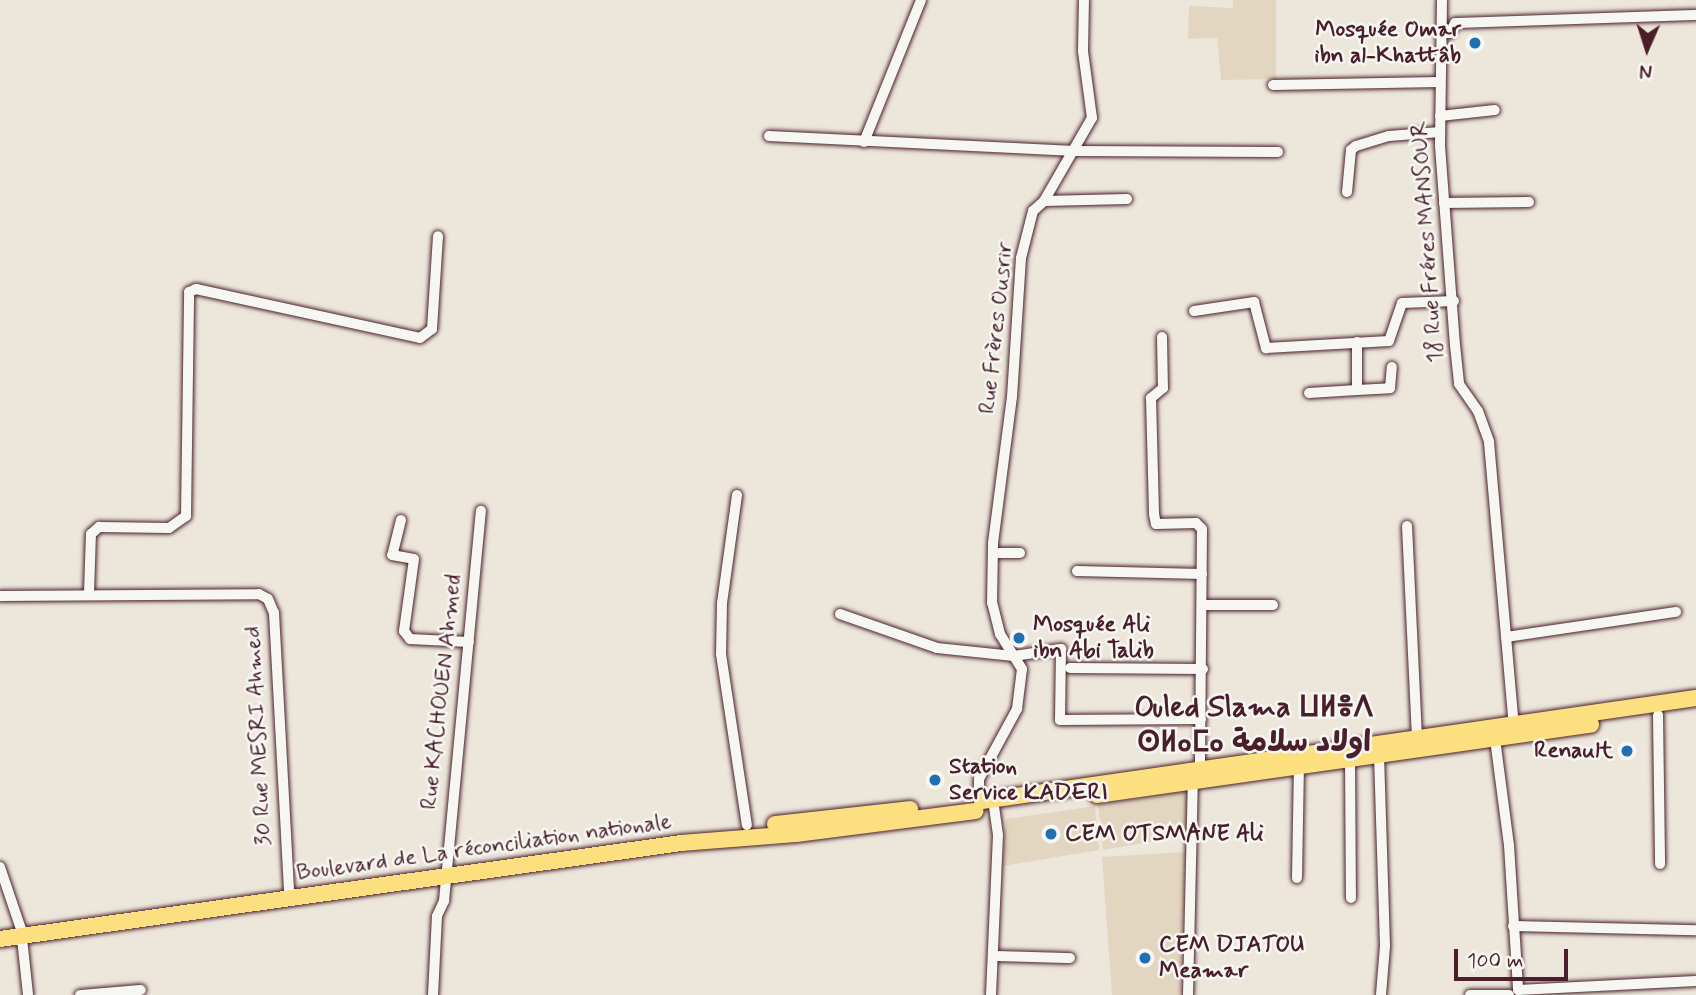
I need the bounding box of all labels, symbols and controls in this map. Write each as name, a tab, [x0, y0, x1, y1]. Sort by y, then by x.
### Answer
north arrow	[1612, 14, 1682, 84]
place label: Mosquée Omar ibn al-Khattâb	[1313, 16, 1461, 70]
marker: Mosquée Omar ibn al-Khattâb	[1467, 35, 1483, 51]
text: N	[1639, 58, 1653, 83]
street label: 18 Rue Fréres MANSOUR	[1406, 119, 1450, 365]
street label: Rue Frères Ousrir	[975, 243, 1019, 413]
street label: Rue KACHOUEN Ahmed	[416, 574, 468, 810]
place label: Mosquée Ali ibn Abi Talib	[1033, 611, 1153, 665]
street label: 30 Rue MESRI Ahmed	[239, 625, 279, 847]
marker: Mosquée Ali ibn Abi Talib	[1011, 630, 1027, 646]
district label: Ouled Slama ⵡⵍⴻⴷ ⵙⵍⴰⵎⴰ اولاد سلامة	[1133, 690, 1375, 760]
place label: Renault	[1534, 737, 1613, 765]
marker: Renault	[1619, 743, 1635, 759]
place label: Station Service KADERI	[949, 753, 1109, 807]
marker: Station Service KADERI	[927, 772, 943, 788]
street label: Boulevard de La réconciliation nationale	[295, 808, 673, 888]
place label: CEM OTSMANE Ali	[1065, 820, 1259, 848]
marker: CEM OTSMANE Ali	[1043, 826, 1059, 842]
place label: CEM DJATOU Meamar	[1159, 931, 1301, 985]
scale bar	[1458, 936, 1572, 980]
text: 100 m	[1467, 947, 1523, 975]
marker: CEM DJATOU Meamar	[1137, 950, 1153, 966]

